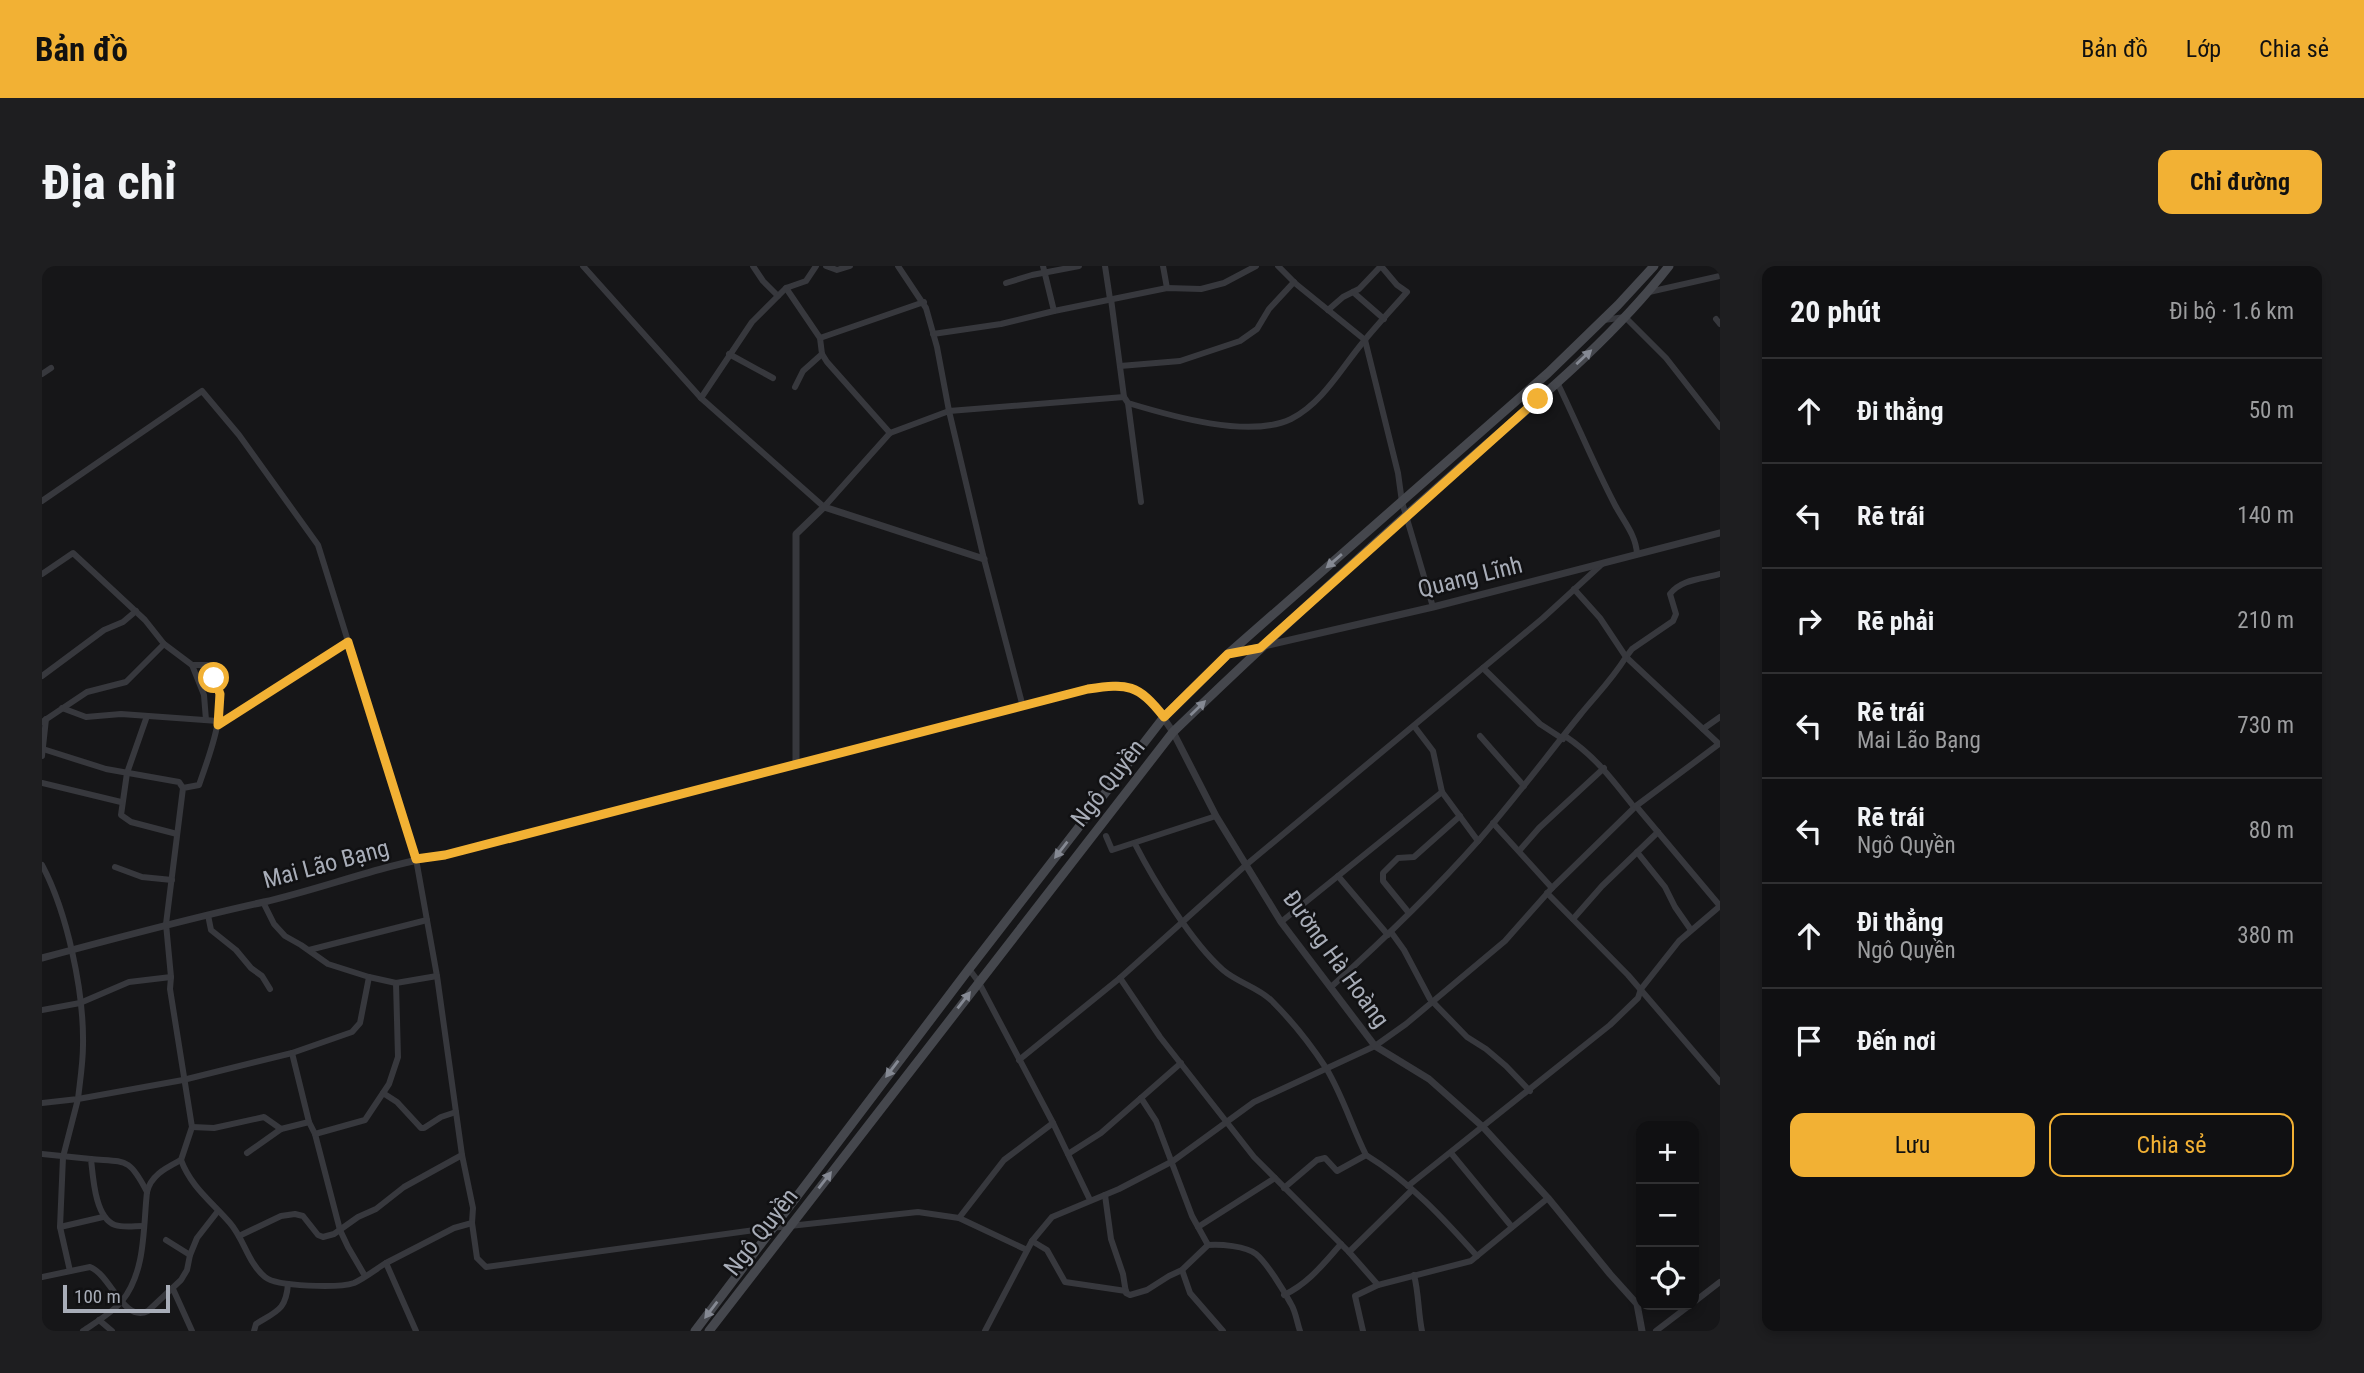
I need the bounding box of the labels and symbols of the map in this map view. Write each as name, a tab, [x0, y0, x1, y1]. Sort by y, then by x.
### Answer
one-way arrow	[1575, 350, 1592, 366]
route end	[1522, 383, 1553, 414]
street label: Quang Lĩnh	[1415, 550, 1525, 604]
one-way arrow	[1326, 553, 1343, 569]
route start	[198, 662, 229, 693]
one-way arrow	[1189, 700, 1206, 716]
street label: Ngô Quyền	[1065, 734, 1151, 832]
street label: Mai Lão Bạng	[260, 834, 392, 894]
one-way arrow	[1054, 841, 1068, 859]
street label: Đường Hà Hoàng	[1277, 885, 1395, 1033]
one-way arrow	[956, 991, 971, 1009]
one-way arrow	[885, 1060, 900, 1078]
one-way arrow	[818, 1171, 832, 1189]
street label: Ngô Quyền	[718, 1183, 804, 1281]
scale bar	[63, 1282, 170, 1314]
one-way arrow	[705, 1301, 719, 1319]

